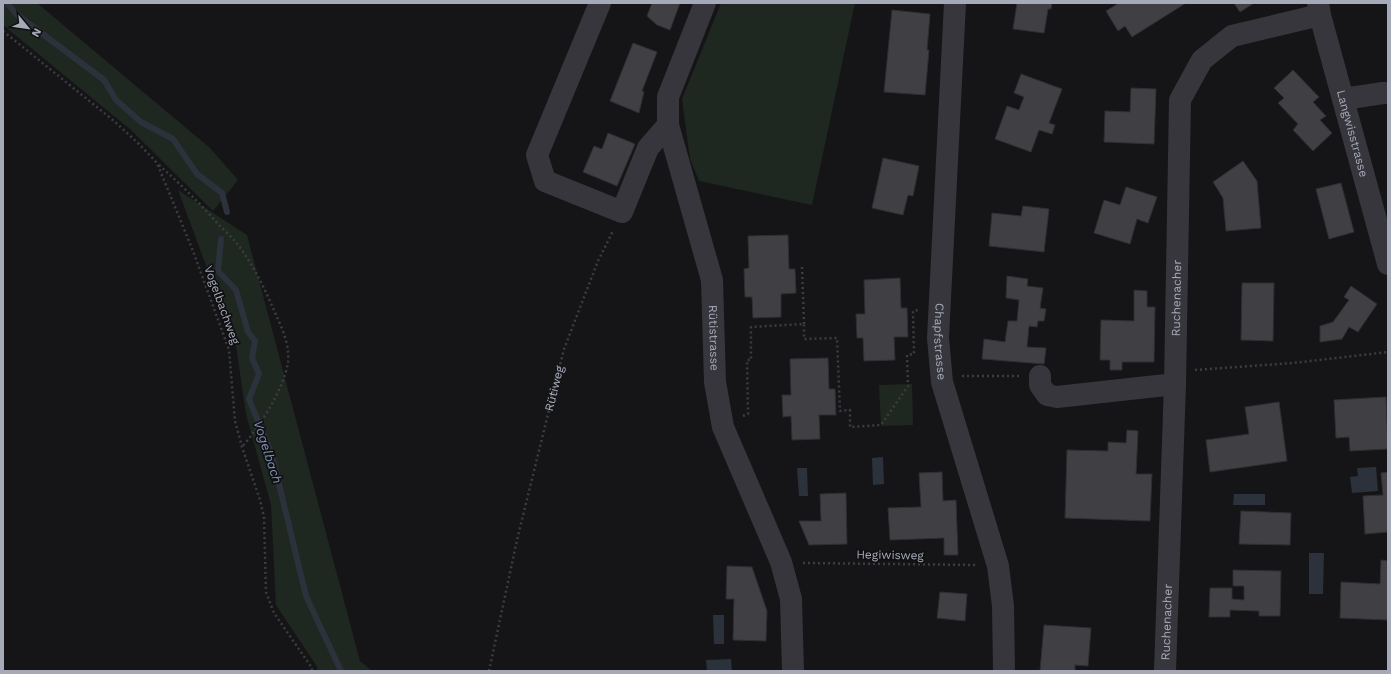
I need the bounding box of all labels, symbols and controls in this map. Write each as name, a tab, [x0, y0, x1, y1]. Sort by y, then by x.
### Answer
north arrow	[8, 8, 48, 48]
text: N	[29, 26, 44, 39]
street label: Langwisstrasse	[1334, 88, 1371, 179]
street label: Ruchenacher	[1169, 260, 1184, 337]
street label: Vogelbachweg	[201, 264, 243, 347]
street label: Chapfstrasse	[931, 303, 949, 381]
street label: Rütistrasse	[706, 305, 722, 371]
street label: Rütiweg	[542, 364, 567, 413]
water label: Vogelbach	[251, 419, 285, 486]
street label: Hegiwisweg	[856, 547, 925, 563]
street label: Ruchenacher	[1158, 583, 1175, 661]

